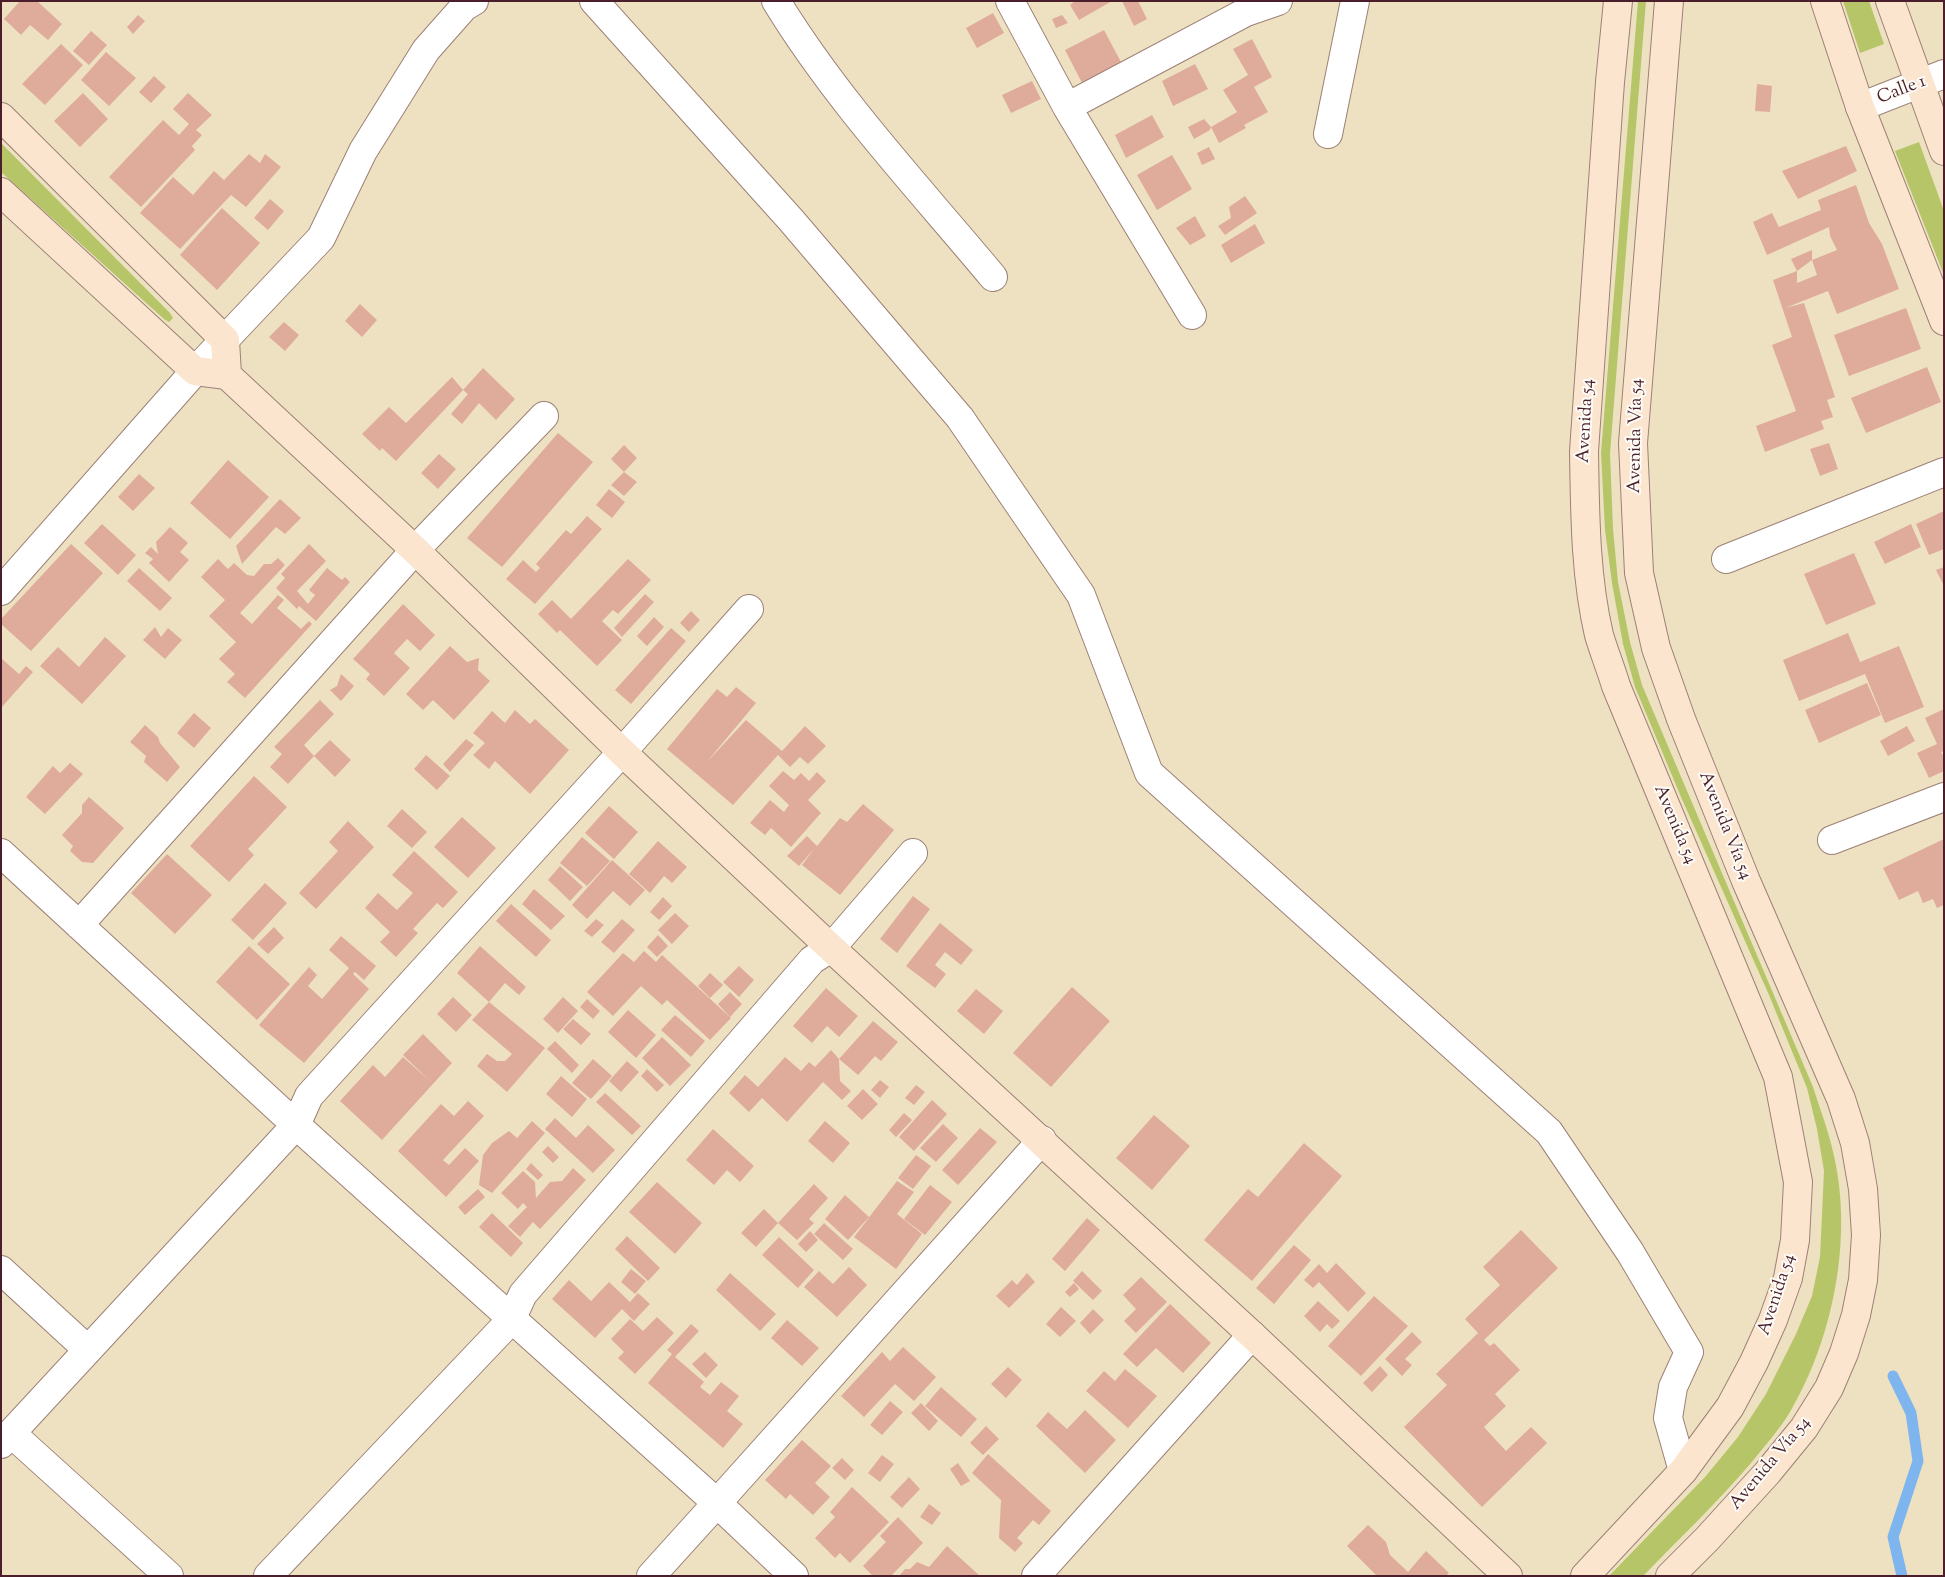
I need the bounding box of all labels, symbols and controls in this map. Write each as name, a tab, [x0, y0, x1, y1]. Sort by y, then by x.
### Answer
street label: Calle 1	[1874, 72, 1930, 110]
street label: Avenida 54	[1574, 378, 1600, 464]
street label: Avenida Vía 54	[1625, 378, 1649, 494]
street label: Avenida Vía 54	[1692, 769, 1756, 883]
street label: Avenida 54	[1648, 782, 1700, 868]
street label: Avenida 54	[1755, 1252, 1801, 1338]
street label: Avenida Vía 54	[1726, 1413, 1816, 1515]

